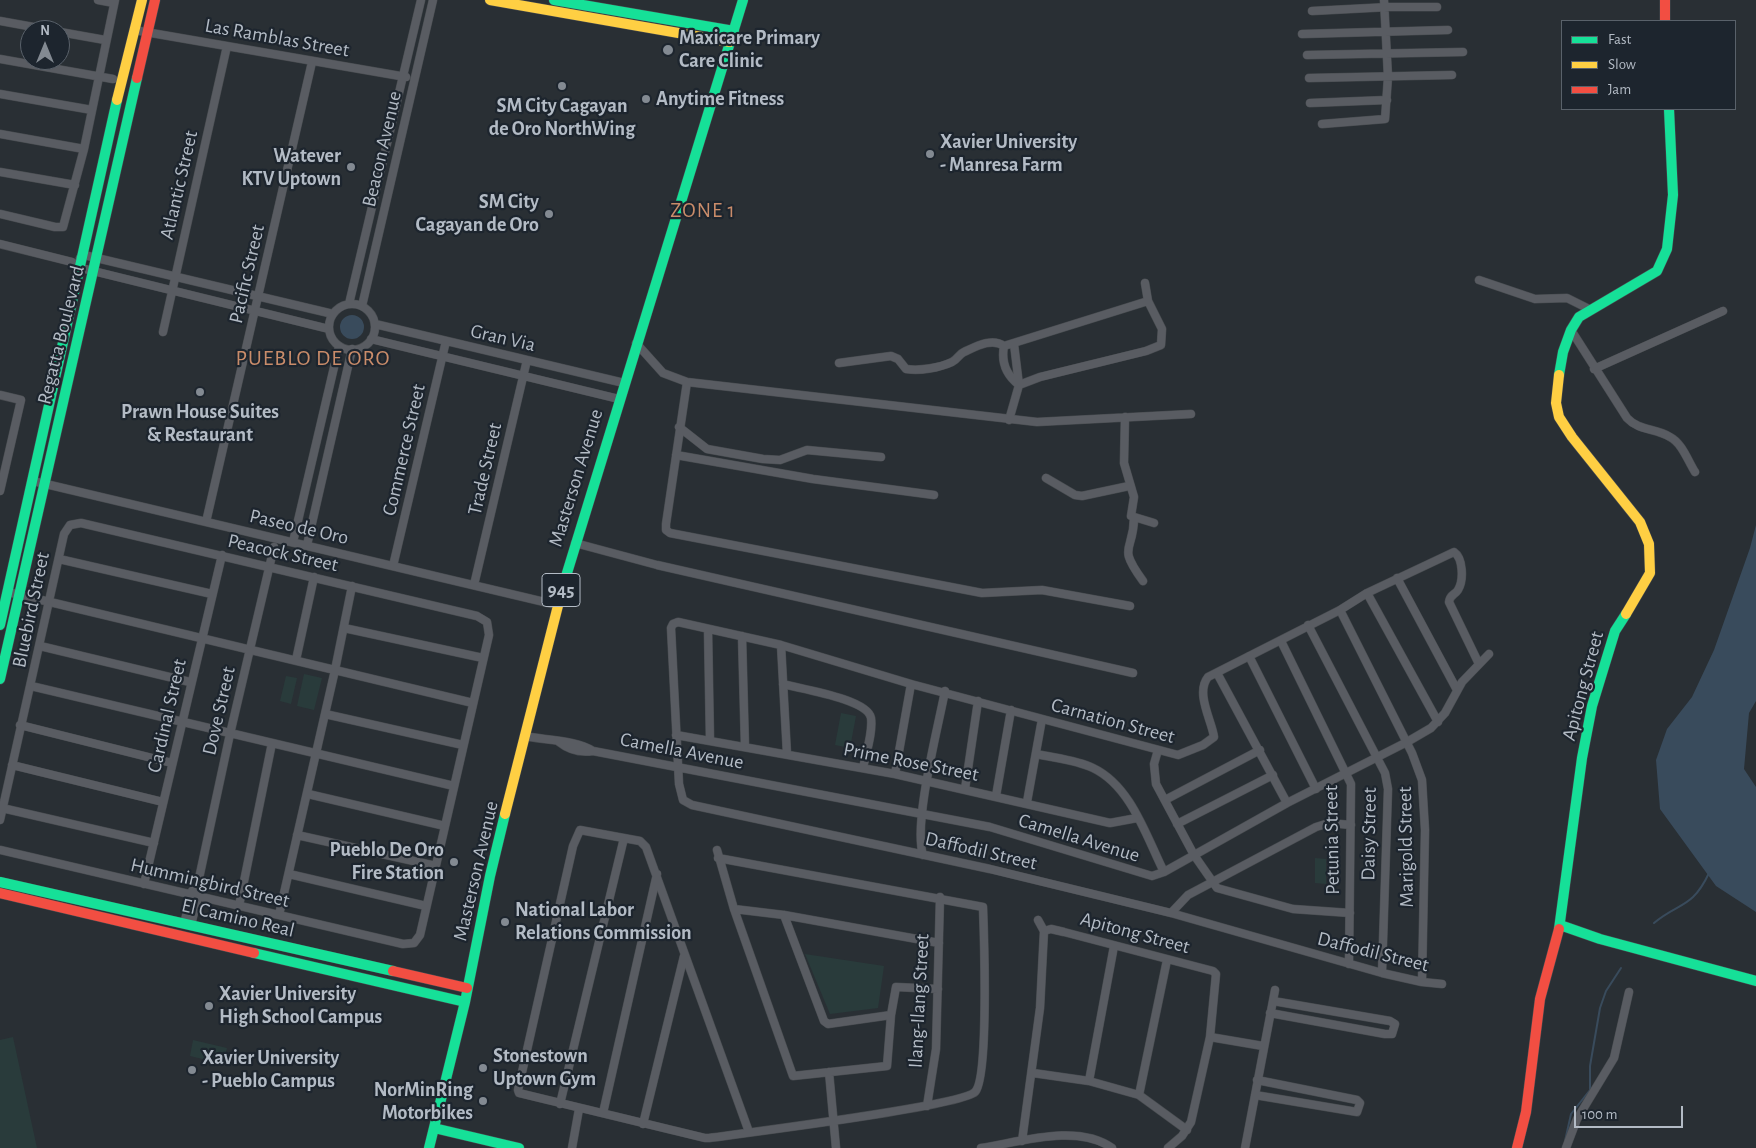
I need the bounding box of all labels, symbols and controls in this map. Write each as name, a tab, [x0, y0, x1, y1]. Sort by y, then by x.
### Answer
street label: Las Ramblas Street	[203, 13, 351, 63]
north arrow	[20, 20, 70, 70]
legend	[1561, 20, 1736, 110]
text: N	[40, 24, 50, 38]
place label: Maxicare Primary Care Clinic	[679, 26, 820, 73]
text: Fast	[1608, 32, 1631, 47]
marker: Maxicare Primary Care Clinic	[661, 43, 675, 57]
text: Slow	[1608, 57, 1636, 72]
marker: SM City Cagayan de Oro NorthWing	[556, 80, 568, 92]
text: Jam	[1608, 82, 1631, 97]
place label: Anytime Fitness	[656, 87, 784, 111]
street label: Beacon Avenue	[357, 89, 407, 209]
marker: Anytime Fitness	[640, 93, 652, 105]
place label: SM City Cagayan de Oro NorthWing	[489, 94, 635, 141]
street label: Atlantic Street	[155, 128, 203, 242]
place label: Xavier University - Manresa Farm	[940, 130, 1077, 177]
place label: Watever KTV Uptown	[241, 144, 341, 191]
marker: Xavier University - Manresa Farm	[924, 148, 936, 160]
marker: Watever KTV Uptown	[345, 161, 357, 173]
place label: SM City Cagayan de Oro	[415, 190, 539, 237]
district label: ZONE 1	[669, 198, 737, 224]
marker: SM City Cagayan de Oro	[543, 208, 555, 220]
street label: Pacific Street	[224, 222, 270, 326]
street label: Regatta Boulevard	[32, 263, 90, 407]
street label: Gran Via	[468, 319, 538, 357]
district label: PUEBLO DE ORO	[234, 345, 392, 371]
street label: Commerce Street	[377, 382, 431, 518]
marker: Prawn House Suites & Restaurant	[194, 386, 206, 398]
place label: Prawn House Suites & Restaurant	[121, 400, 279, 447]
street label: Masterson Avenue	[544, 406, 608, 550]
street label: Trade Street	[463, 421, 507, 517]
street label: Paseo de Oro	[247, 504, 351, 550]
street label: Peacock Street	[225, 529, 341, 577]
street label: Bluebird Street	[7, 550, 55, 670]
road number: 945	[542, 574, 580, 606]
street label: Apitong Street	[1557, 629, 1609, 743]
street label: Cardinal Street	[142, 657, 192, 775]
street label: Dove Street	[197, 664, 241, 758]
street label: Carnation Street	[1049, 693, 1177, 749]
street label: Camella Avenue	[618, 727, 746, 775]
street label: Prime Rose Street	[841, 737, 981, 787]
street label: Petunia Street	[1319, 785, 1345, 895]
street label: Marigold Street	[1393, 786, 1419, 908]
street label: Daisy Street	[1356, 787, 1382, 881]
street label: Masterson Avenue	[448, 799, 504, 943]
street label: Camella Avenue	[1016, 808, 1142, 868]
street label: Daffodil Street	[923, 826, 1039, 876]
place label: Pueblo De Oro Fire Station	[330, 838, 444, 885]
street label: Hummingbird Street	[128, 853, 292, 913]
marker: Pueblo De Oro Fire Station	[448, 856, 460, 868]
street label: El Camino Real	[179, 893, 297, 943]
place label: National Labor Relations Commission	[515, 898, 691, 945]
street label: Apitong Street	[1078, 907, 1192, 959]
marker: National Labor Relations Commission	[499, 916, 511, 928]
street label: Daffodil Street	[1315, 927, 1431, 977]
street label: Ilang-Ilang Street	[903, 933, 935, 1069]
place label: Xavier University High School Campus	[219, 982, 382, 1029]
marker: Xavier University High School Campus	[203, 1000, 215, 1012]
place label: Stonestown Uptown Gym	[493, 1044, 596, 1091]
place label: Xavier University - Pueblo Campus	[202, 1046, 339, 1093]
marker: Stonestown Uptown Gym	[477, 1062, 489, 1074]
marker: Xavier University - Pueblo Campus	[186, 1064, 198, 1076]
place label: NorMinRing Motorbikes	[374, 1078, 473, 1125]
marker: NorMinRing Motorbikes	[477, 1095, 489, 1107]
scale bar	[1576, 1096, 1685, 1128]
text: 100 m	[1582, 1107, 1617, 1122]

